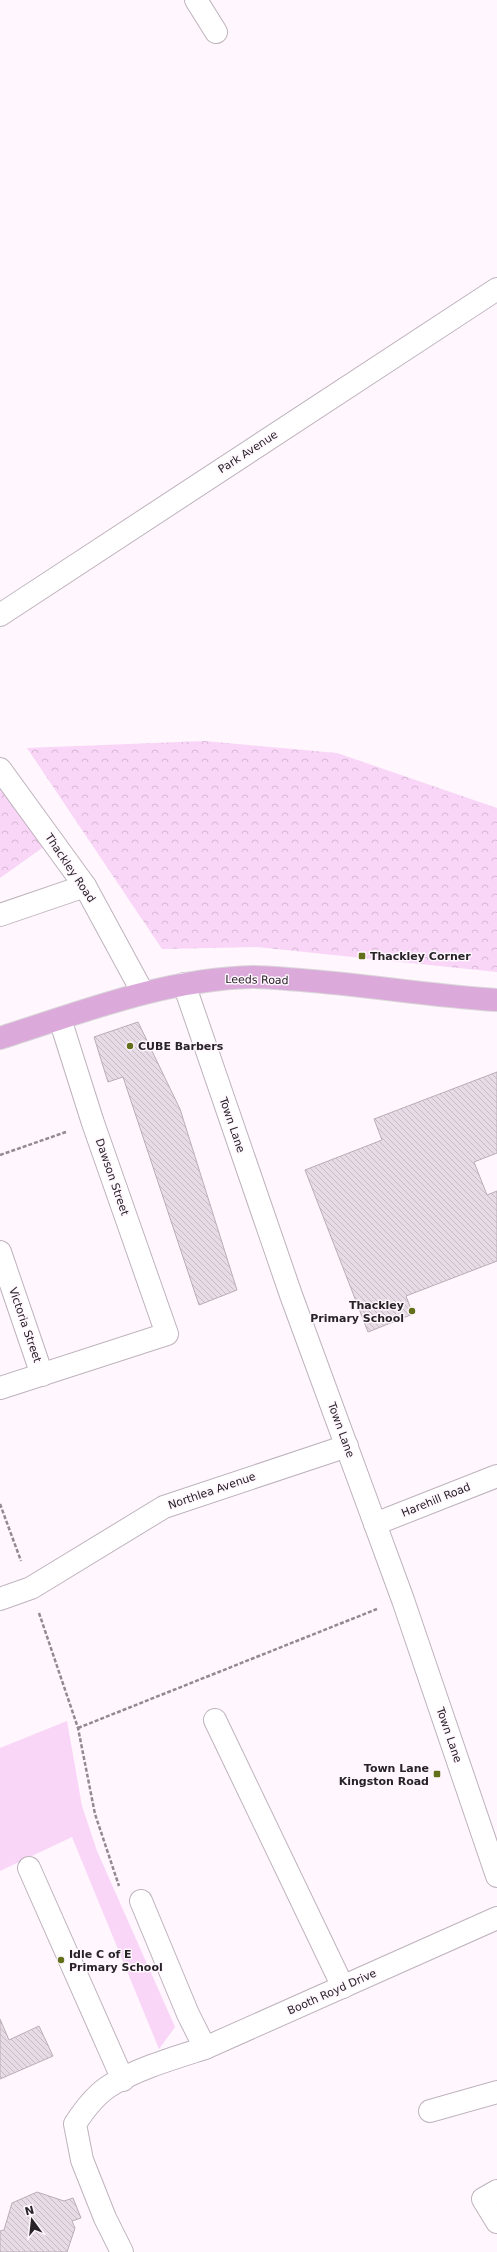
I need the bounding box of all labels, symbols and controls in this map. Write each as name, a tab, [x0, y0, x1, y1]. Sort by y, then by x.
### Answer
street label: Park Avenue	[216, 428, 280, 476]
street label: Thackley Road	[42, 830, 98, 905]
place label: Thackley Corner	[370, 950, 471, 963]
marker: Thackley Corner	[357, 951, 367, 961]
street label: Leeds Road	[225, 973, 289, 987]
place label: CUBE Barbers	[138, 1040, 224, 1053]
marker: CUBE Barbers	[125, 1041, 135, 1051]
street label: Town Lane	[216, 1095, 248, 1155]
street label: Dawson Street	[93, 1137, 131, 1218]
street label: Victoria Street	[6, 1286, 44, 1365]
place label: Thackley Primary School	[310, 1299, 404, 1325]
marker: Thackley Primary School	[407, 1306, 417, 1316]
street label: Town Lane	[325, 1400, 357, 1460]
street label: Northlea Avenue	[167, 1470, 258, 1512]
street label: Harehill Road	[400, 1480, 472, 1520]
street label: Town Lane	[433, 1705, 465, 1765]
place label: Town Lane Kingston Road	[339, 1762, 429, 1788]
marker: Town Lane Kingston Road	[432, 1769, 442, 1779]
place label: Idle C of E Primary School	[69, 1948, 163, 1974]
marker: Idle C of E Primary School	[56, 1955, 66, 1965]
street label: Booth Royd Drive	[286, 1966, 379, 2017]
north arrow	[12, 2200, 52, 2240]
text: N	[23, 2203, 36, 2218]

